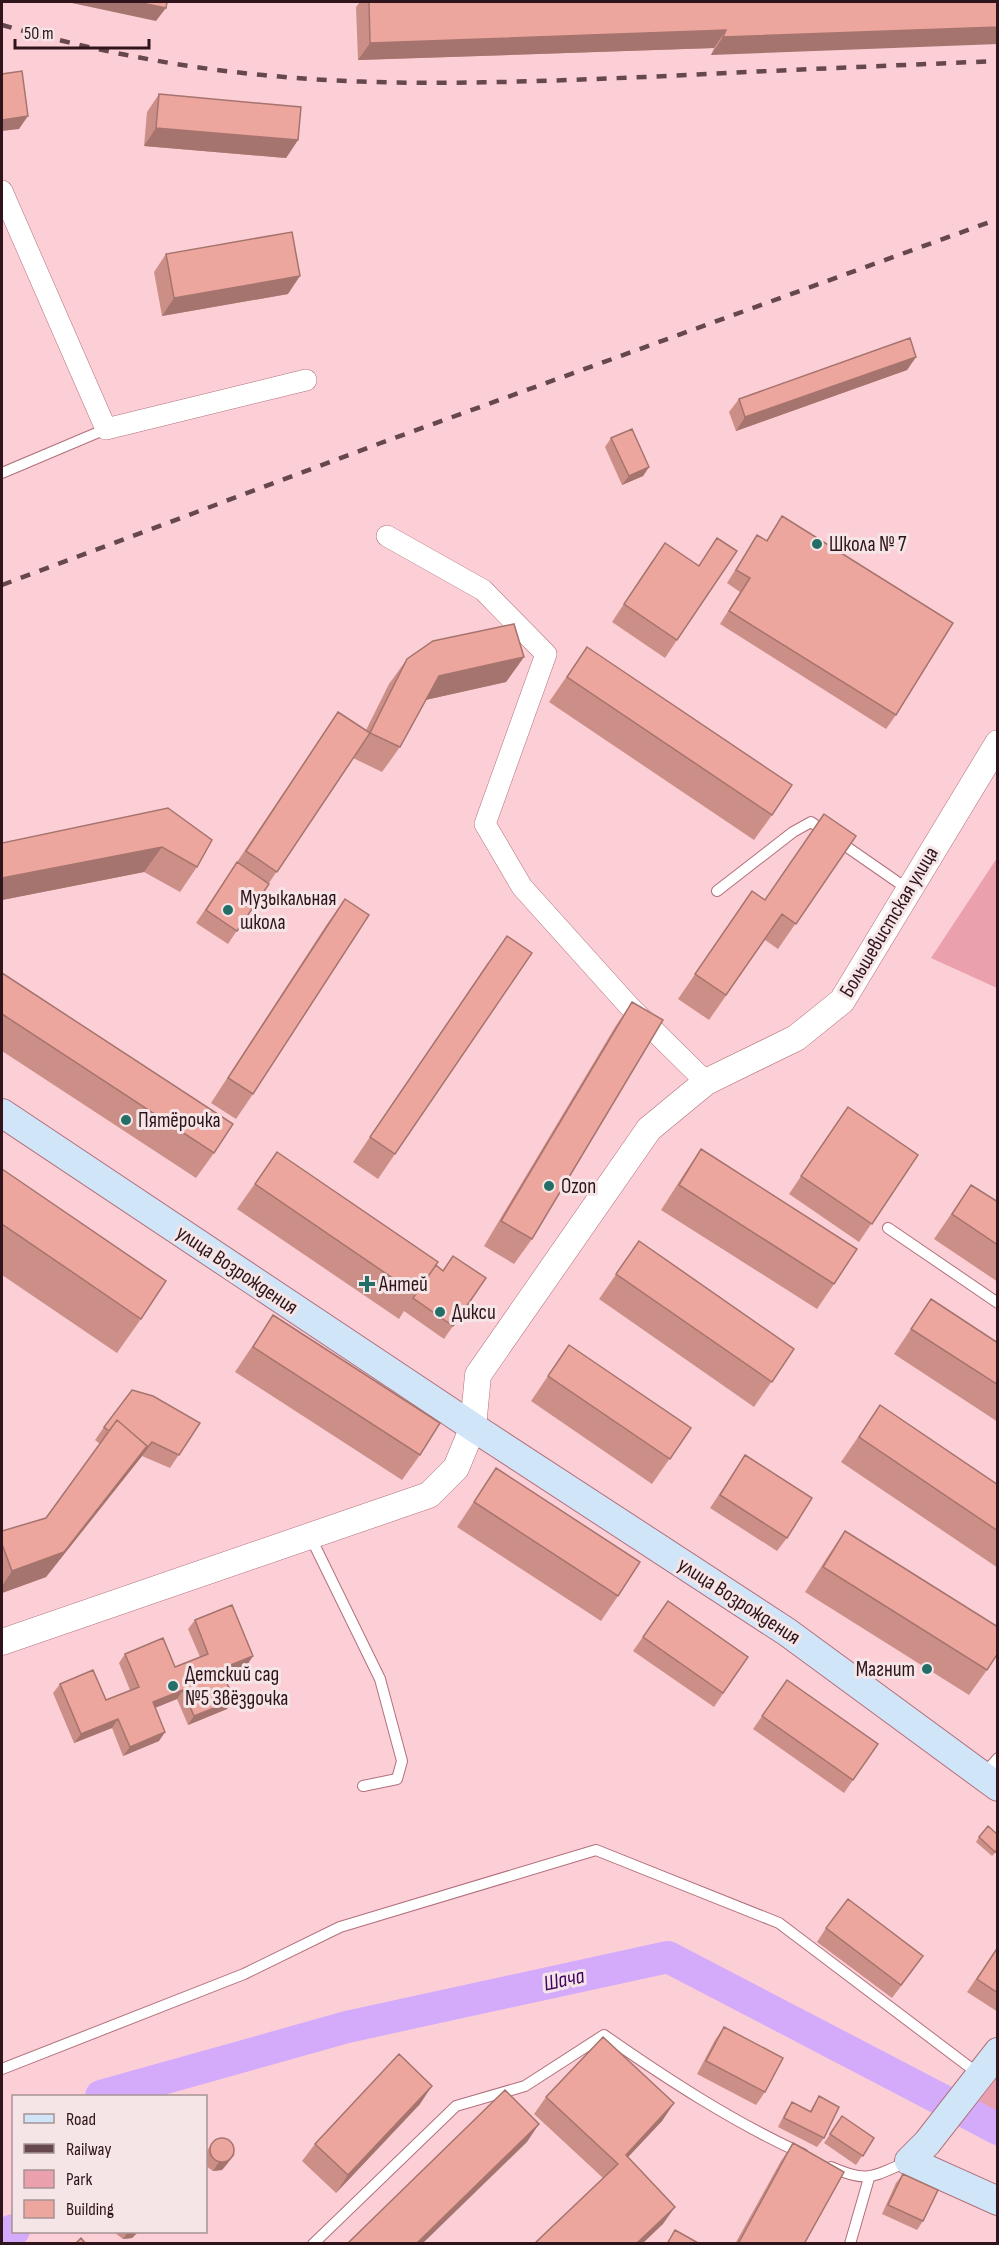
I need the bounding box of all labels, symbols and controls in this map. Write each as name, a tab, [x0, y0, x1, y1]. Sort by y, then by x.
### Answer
scale bar	[15, 12, 148, 50]
text: 50 m	[24, 23, 54, 44]
place label: Школа № 7	[829, 532, 907, 557]
marker: Школа № 7	[810, 537, 824, 551]
street label: Большевистская улица	[834, 842, 944, 1002]
place label: Музыкальная школа	[240, 886, 336, 935]
marker: Музыкальная школа	[221, 903, 235, 917]
place label: Пятёрочка	[138, 1108, 221, 1133]
marker: Пятёрочка	[119, 1113, 133, 1127]
place label: Ozon	[561, 1174, 596, 1199]
marker: Ozon	[542, 1179, 556, 1193]
street label: улица Возрождения	[171, 1220, 303, 1320]
place label: Антей	[378, 1272, 428, 1297]
marker: Антей	[360, 1277, 374, 1291]
place label: Дикси	[452, 1300, 496, 1325]
marker: Дикси	[433, 1305, 447, 1319]
street label: улица Возрождения	[673, 1552, 805, 1650]
place label: Магнит	[856, 1657, 915, 1682]
place label: Детский сад №5 Звёздочка	[185, 1662, 288, 1711]
marker: Магнит	[920, 1662, 934, 1676]
marker: Детский сад №5 Звёздочка	[166, 1679, 180, 1693]
water label: Шача	[541, 1962, 587, 1997]
legend	[12, 2095, 207, 2233]
text: Road	[66, 2109, 96, 2130]
text: Railway	[66, 2139, 111, 2160]
text: Park	[66, 2169, 92, 2190]
text: Building	[66, 2199, 114, 2220]

